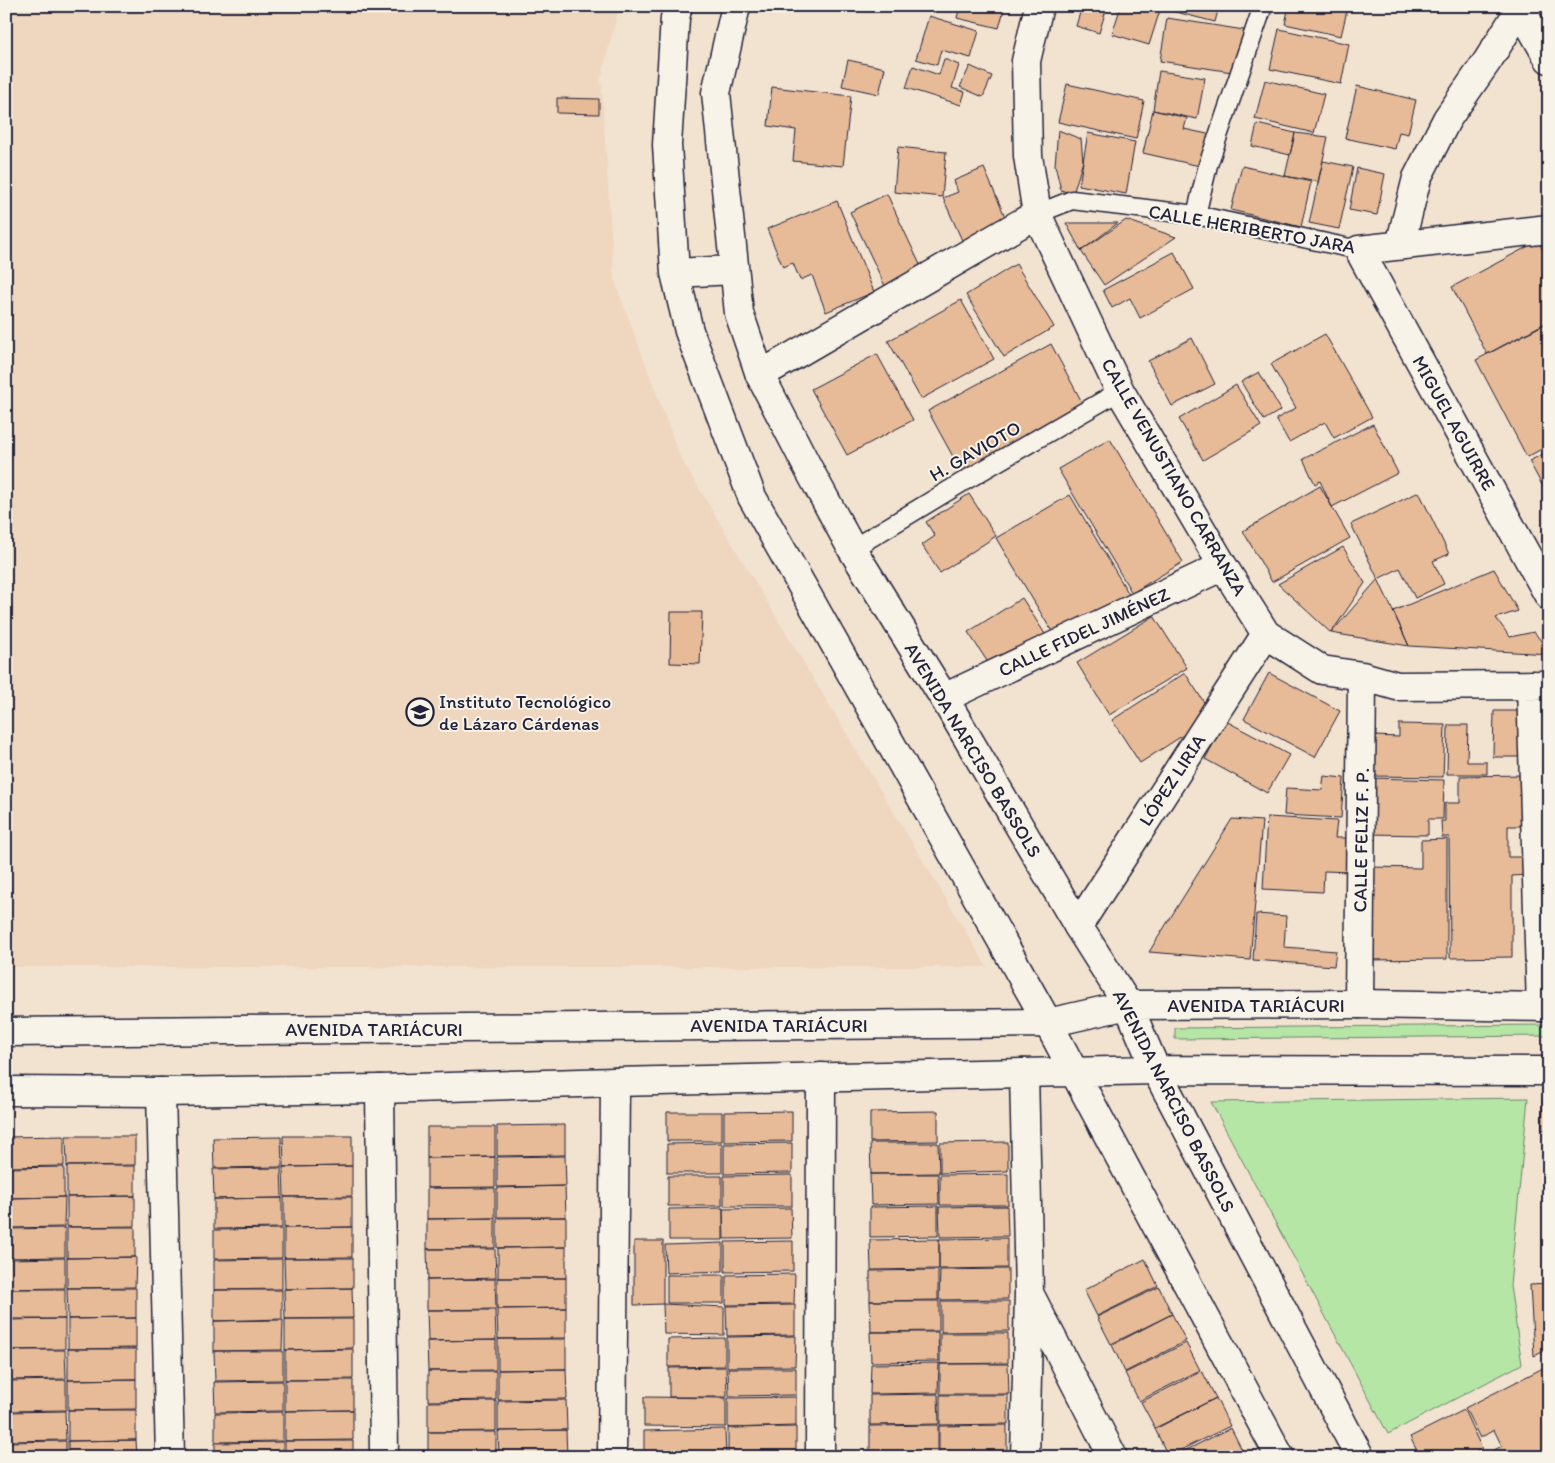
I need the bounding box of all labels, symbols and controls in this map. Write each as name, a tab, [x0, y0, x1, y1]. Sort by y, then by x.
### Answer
street label: CALLE HERIBERTO JARA	[1147, 199, 1357, 259]
street label: MIGUEL AGUIRRE	[1407, 351, 1501, 495]
street label: CALLE VENUSTIANO CARRANZA	[1096, 354, 1252, 600]
street label: H. GAVIOTO	[925, 416, 1025, 486]
street label: CALLE FIDEL JIMÉNEZ	[995, 582, 1173, 682]
street label: AVENIDA NARCISO BASSOLS	[900, 638, 1046, 862]
place label: Instituto Tecnológico de Lázaro Cárdenas	[439, 690, 611, 735]
school or university icon: Instituto Tecnológico de Lázaro Cárdenas	[405, 697, 435, 727]
street label: LÓPEZ LIRIA	[1134, 730, 1210, 830]
street label: CALLE FELIZ F. P.	[1348, 767, 1374, 913]
street label: AVENIDA NARCISO BASSOLS	[1108, 986, 1240, 1216]
street label: AVENIDA TARIÁCURI	[1167, 994, 1345, 1017]
street label: AVENIDA TARIÁCURI	[690, 1014, 868, 1037]
street label: AVENIDA TARIÁCURI	[285, 1018, 463, 1041]

